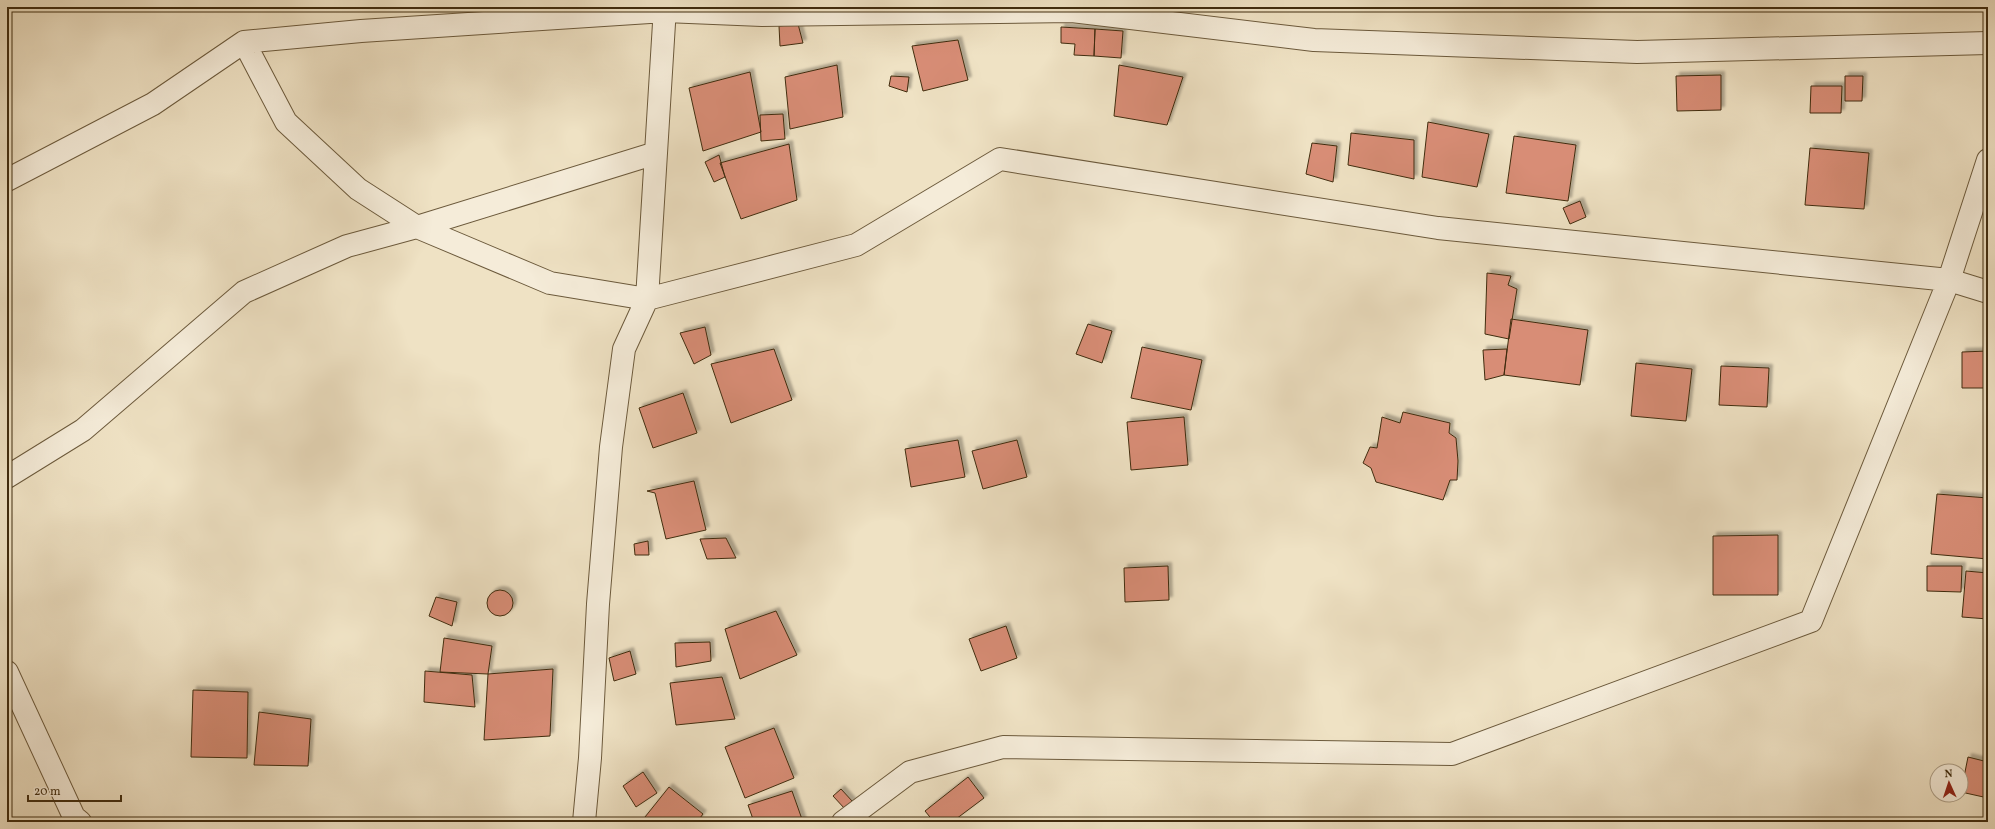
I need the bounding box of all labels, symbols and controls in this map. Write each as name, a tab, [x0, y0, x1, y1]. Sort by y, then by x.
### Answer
north arrow	[1929, 763, 1969, 803]
text: N	[1944, 767, 1953, 782]
scale bar	[28, 777, 121, 803]
text: 20 m	[34, 784, 61, 800]

